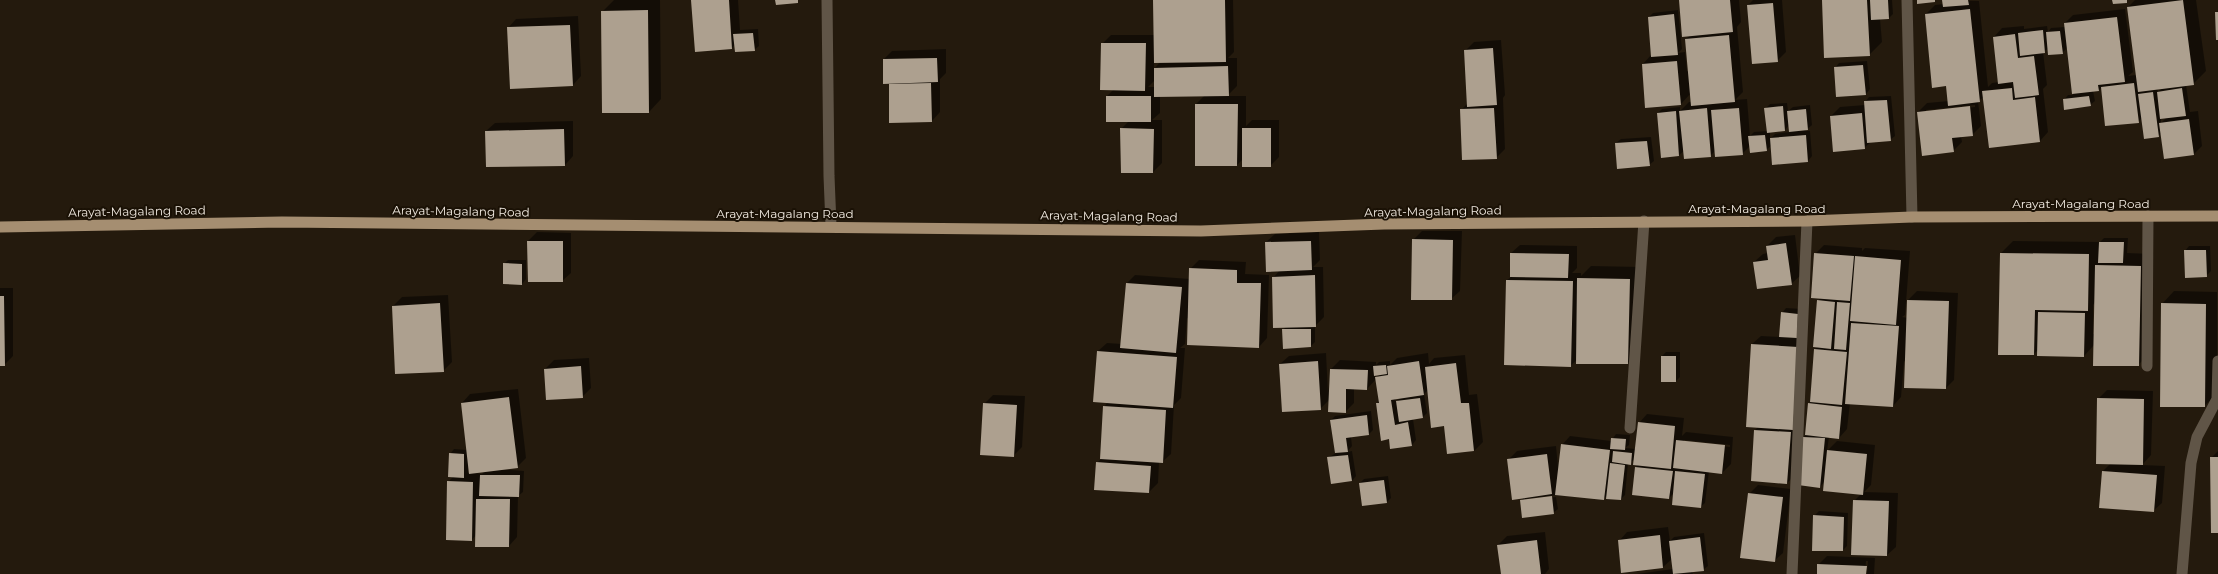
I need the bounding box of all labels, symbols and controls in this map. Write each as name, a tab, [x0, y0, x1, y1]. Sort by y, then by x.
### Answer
street label: Arayat-Magalang Road	[2012, 196, 2150, 211]
street label: Arayat-Magalang Road	[1688, 201, 1826, 216]
street label: Arayat-Magalang Road	[68, 202, 206, 220]
street label: Arayat-Magalang Road	[392, 202, 530, 220]
street label: Arayat-Magalang Road	[1364, 202, 1502, 220]
street label: Arayat-Magalang Road	[716, 206, 854, 221]
street label: Arayat-Magalang Road	[1040, 207, 1178, 225]

